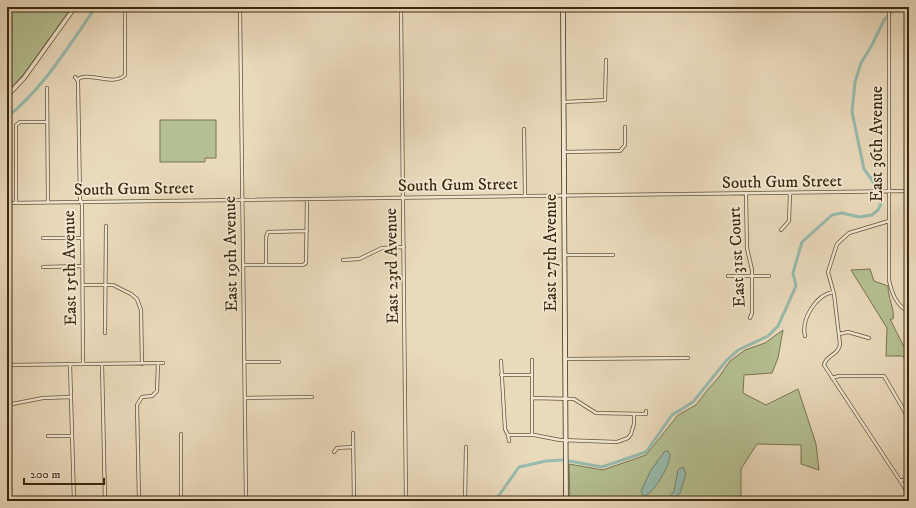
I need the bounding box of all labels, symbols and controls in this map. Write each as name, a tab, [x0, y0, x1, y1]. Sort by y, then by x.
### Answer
street label: East 36th Avenue	[866, 86, 888, 202]
street label: South Gum Street	[722, 170, 843, 194]
street label: South Gum Street	[398, 173, 519, 197]
street label: South Gum Street	[74, 177, 195, 201]
street label: East 27th Avenue	[540, 194, 562, 312]
street label: East 19th Avenue	[219, 196, 243, 312]
street label: East 31st Court	[723, 205, 751, 308]
street label: East 23rd Avenue	[380, 208, 404, 324]
street label: East 15th Avenue	[58, 210, 82, 326]
scale bar	[24, 460, 104, 486]
text: 200 m	[30, 467, 60, 482]

